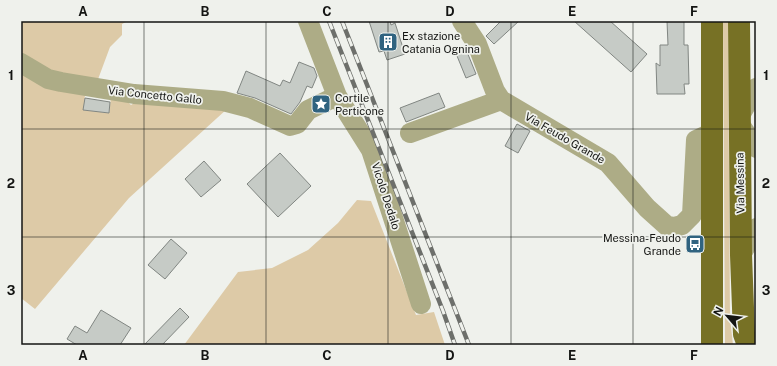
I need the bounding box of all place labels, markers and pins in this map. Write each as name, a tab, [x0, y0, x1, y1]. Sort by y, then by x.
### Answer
place label: Ex stazione Catania Ognina	[402, 30, 480, 55]
building icon: Ex stazione Catania Ognina	[377, 31, 399, 53]
place label: Cortile Perticone	[335, 92, 384, 117]
place icon: Cortile Perticone	[310, 93, 332, 115]
place label: Messina-Feudo Grande	[603, 232, 681, 257]
bus stop icon: Messina-Feudo Grande	[684, 233, 706, 255]

